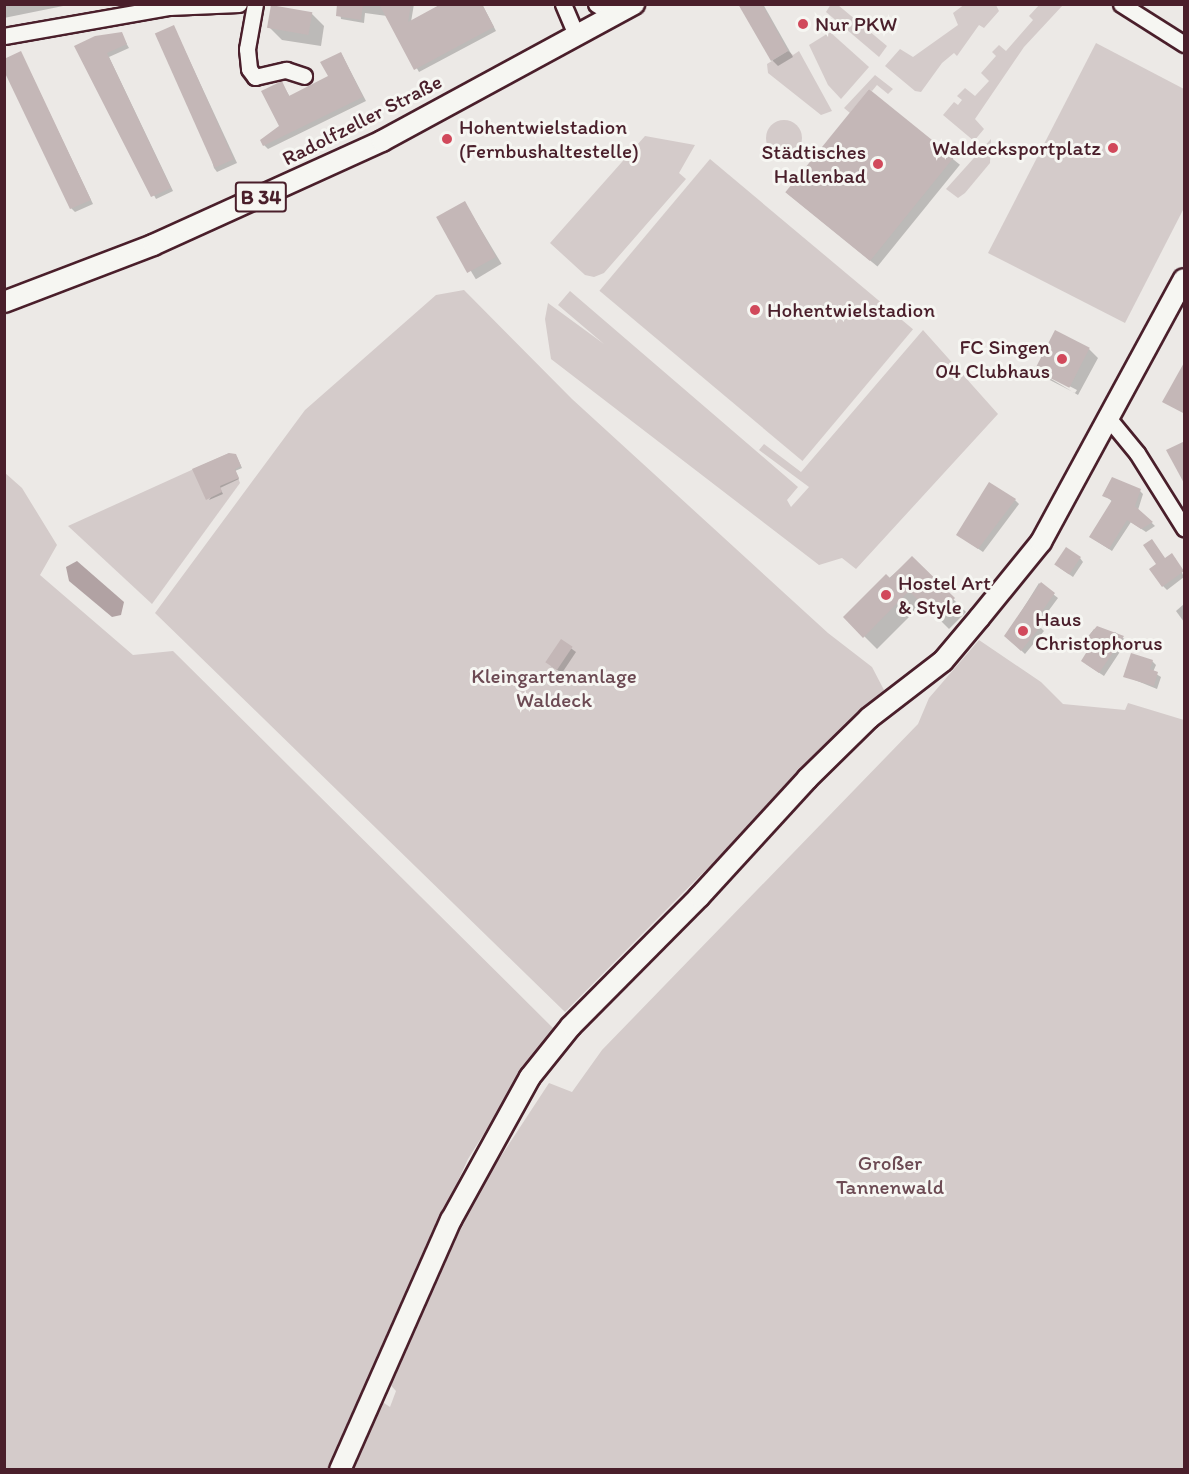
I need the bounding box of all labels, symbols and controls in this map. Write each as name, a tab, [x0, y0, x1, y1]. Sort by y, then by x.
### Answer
place label: Nur PKW	[815, 11, 897, 37]
marker: Nur PKW	[796, 17, 810, 31]
street label: Radolfzeller Straße	[278, 69, 446, 171]
place label: Hohentwielstadion (Fernbushaltestelle)	[459, 114, 639, 164]
marker: Hohentwielstadion (Fernbushaltestelle)	[440, 132, 454, 146]
place label: Waldecksportplatz	[932, 135, 1101, 161]
place label: Städtisches Hallenbad	[761, 139, 866, 189]
marker: Waldecksportplatz	[1106, 141, 1120, 155]
marker: Städtisches Hallenbad	[871, 157, 885, 171]
road number: B 34	[234, 180, 288, 214]
place label: Hohentwielstadion	[767, 297, 935, 323]
marker: Hohentwielstadion	[748, 303, 762, 317]
place label: FC Singen 04 Clubhaus	[935, 334, 1050, 384]
marker: FC Singen 04 Clubhaus	[1055, 352, 1069, 366]
place label: Hostel Art & Style	[898, 570, 991, 620]
marker: Hostel Art & Style	[879, 588, 893, 602]
place label: Haus Christophorus	[1035, 606, 1163, 656]
marker: Haus Christophorus	[1016, 624, 1030, 638]
park label: Kleingartenanlage Waldeck	[471, 663, 637, 713]
park label: Großer Tannenwald	[836, 1150, 944, 1200]

